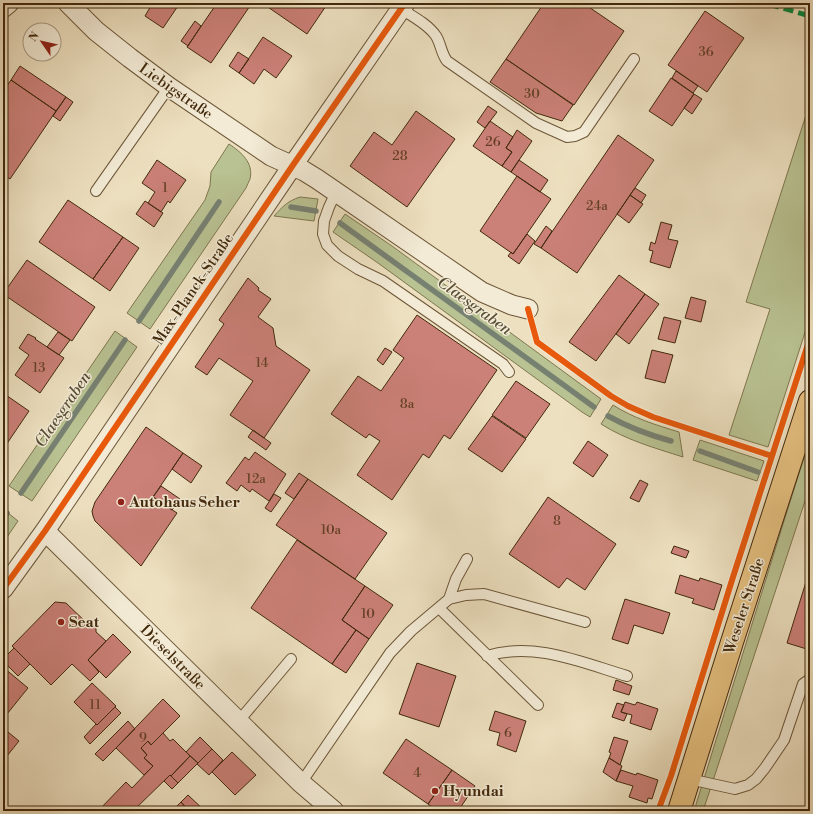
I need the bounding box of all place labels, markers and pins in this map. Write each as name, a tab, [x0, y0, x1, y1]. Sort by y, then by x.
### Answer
place label: Autohaus Seher	[128, 493, 241, 512]
marker: Autohaus Seher	[116, 497, 126, 507]
place label: Seat	[69, 613, 100, 632]
marker: Seat	[56, 617, 66, 627]
place label: Hyundai	[443, 782, 504, 801]
marker: Hyundai	[430, 786, 440, 796]

